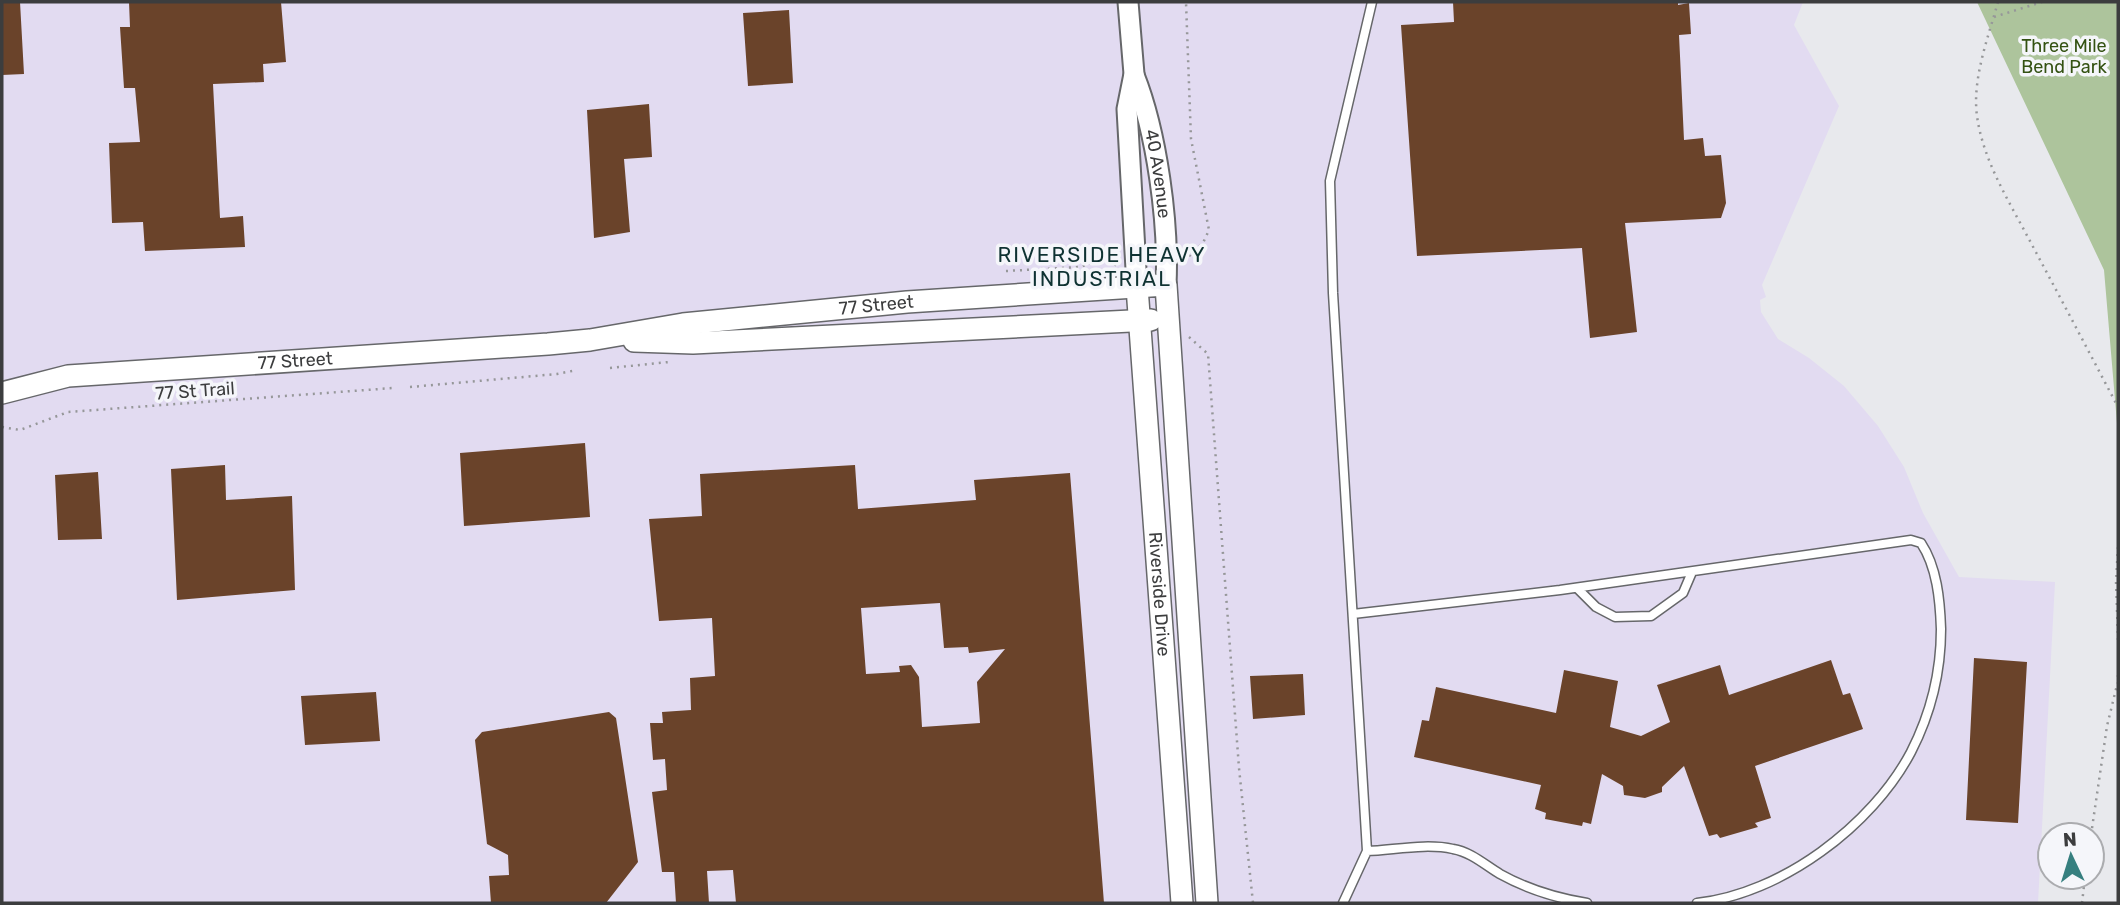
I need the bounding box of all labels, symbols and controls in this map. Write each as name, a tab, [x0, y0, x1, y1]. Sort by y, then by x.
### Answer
park label: Three Mile Bend Park	[2021, 35, 2107, 78]
street label: 40 Avenue	[1140, 127, 1175, 219]
district label: RIVERSIDE HEAVY INDUSTRIAL	[998, 242, 1206, 291]
street label: 77 Street	[838, 291, 914, 320]
street label: 77 Street	[257, 347, 333, 374]
street label: 77 St Trail	[155, 377, 235, 405]
street label: Riverside Drive	[1144, 531, 1175, 657]
north arrow	[2036, 821, 2106, 891]
text: N	[2062, 828, 2077, 851]

